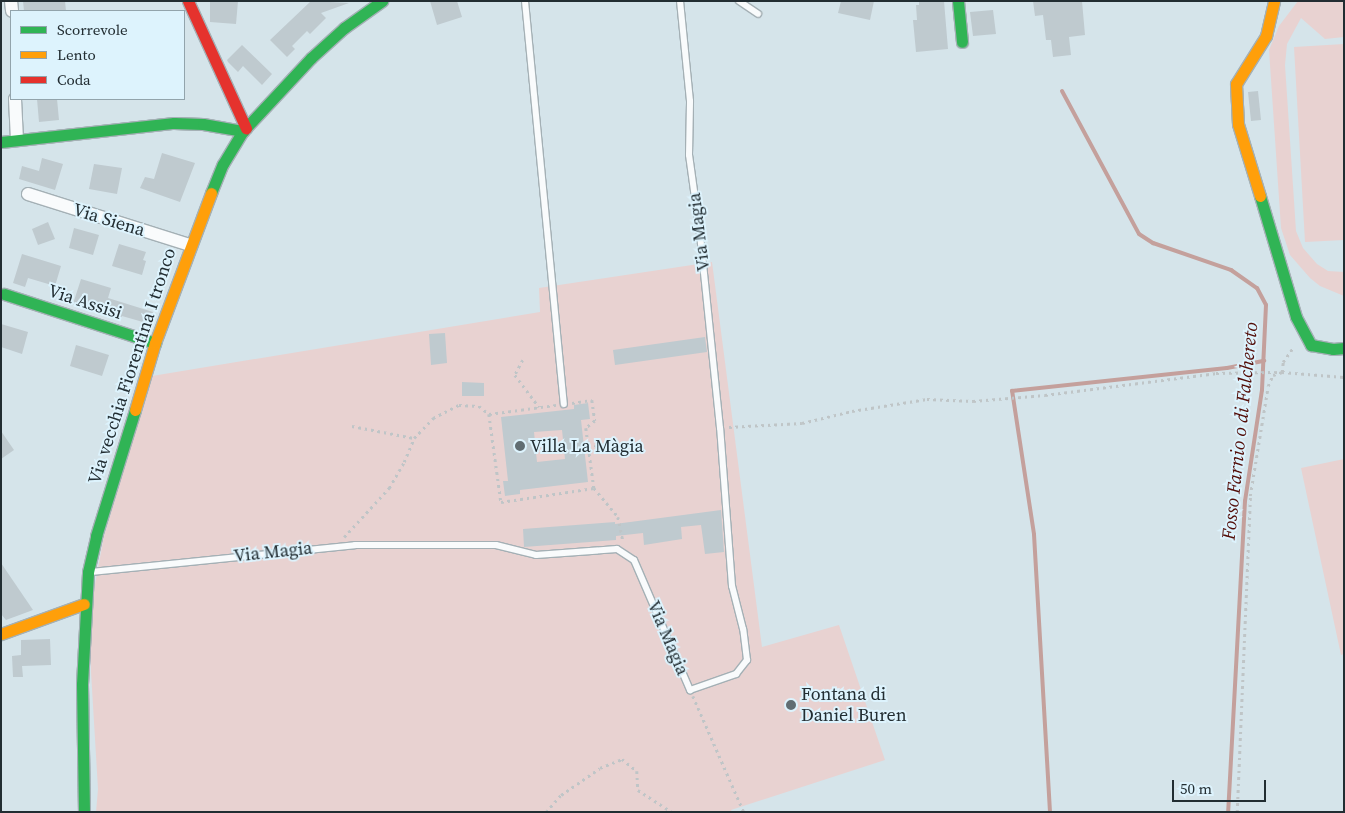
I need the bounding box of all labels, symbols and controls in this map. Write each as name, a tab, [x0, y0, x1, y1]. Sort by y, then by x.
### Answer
legend	[10, 10, 185, 100]
text: Scorrevole	[57, 19, 128, 40]
text: Lento	[57, 44, 96, 65]
text: Coda	[57, 69, 91, 90]
street label: Via Magia	[683, 191, 715, 273]
street label: Via Siena	[70, 199, 148, 241]
street label: Via vecchia Fiorentina I tronco	[84, 245, 180, 487]
street label: Via Assisi	[45, 280, 125, 324]
water label: Fosso Farnio o di Falchereto	[1217, 321, 1263, 541]
place label: Villa La Màgia	[530, 435, 644, 457]
marker: Villa La Màgia	[514, 440, 526, 452]
street label: Via Magia	[233, 537, 313, 567]
street label: Via Magia	[643, 597, 693, 679]
place label: Fontana di Daniel Buren	[801, 684, 907, 726]
marker: Fontana di Daniel Buren	[785, 699, 797, 711]
scale bar	[1175, 770, 1269, 802]
text: 50 m	[1180, 778, 1212, 799]

